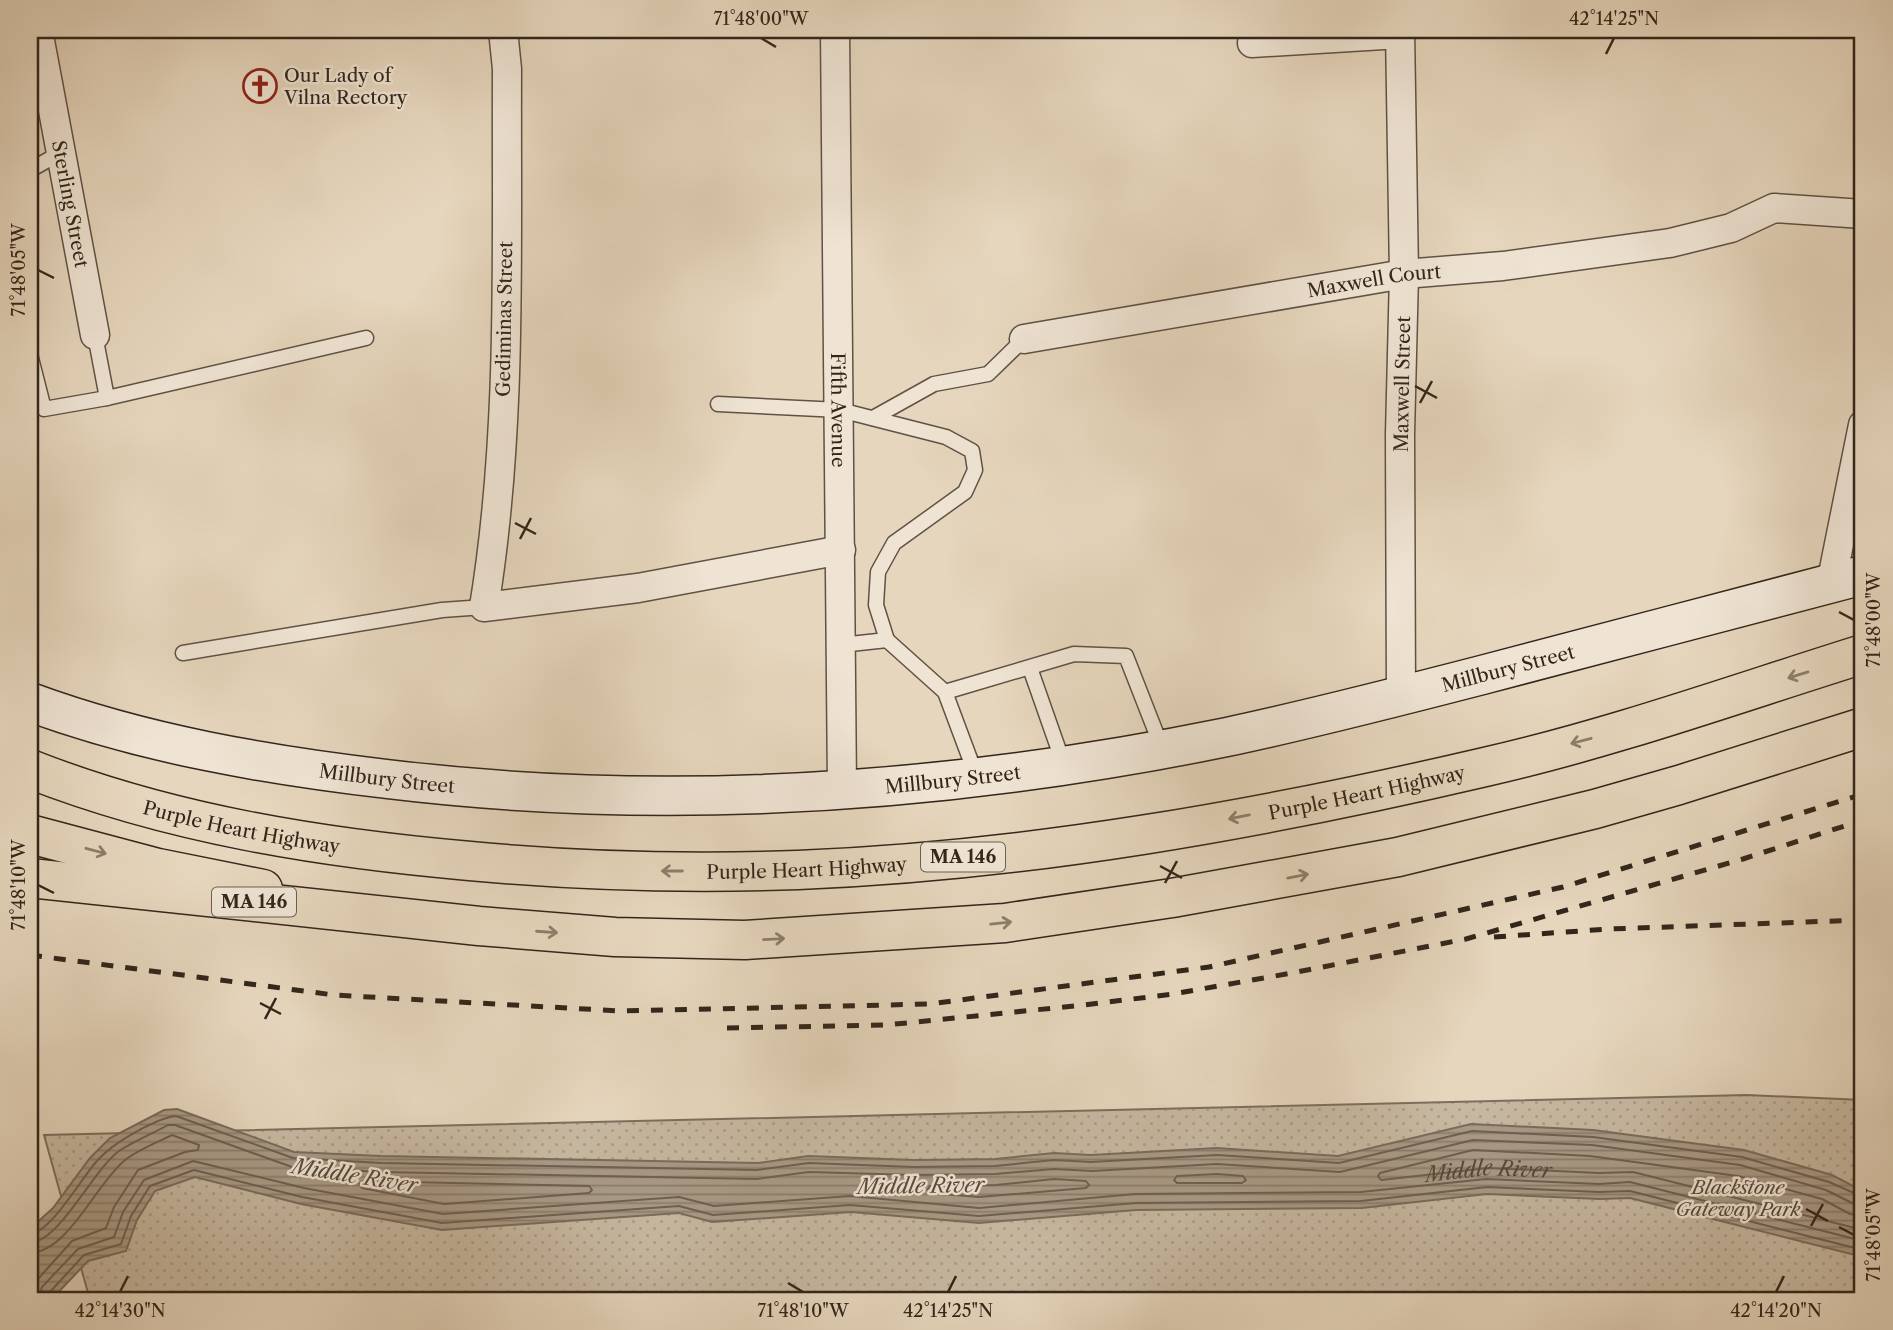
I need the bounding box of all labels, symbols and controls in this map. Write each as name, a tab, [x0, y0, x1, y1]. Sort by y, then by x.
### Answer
text: 71°48'00"W	[713, 8, 810, 30]
text: 42°14'25"N	[1569, 8, 1659, 30]
place label: Our Lady of Vilna Rectory	[283, 64, 408, 109]
church icon: Our Lady of Vilna Rectory	[241, 67, 279, 105]
street label: Sterling Street	[47, 139, 93, 270]
text: 71°48'05"W	[8, 222, 30, 317]
street label: Gediminas Street	[492, 241, 517, 397]
street label: Maxwell Court	[1305, 260, 1442, 302]
street label: Maxwell Street	[1390, 315, 1415, 452]
street label: Fifth Avenue	[826, 352, 850, 468]
text: 71°48'00"W	[1863, 571, 1885, 668]
street label: Millbury Street	[1439, 640, 1577, 697]
one-way arrow	[1787, 669, 1809, 682]
one-way arrow	[1570, 736, 1592, 749]
street label: Millbury Street	[318, 759, 456, 798]
street label: Millbury Street	[884, 761, 1022, 798]
street label: Purple Heart Highway	[1266, 761, 1468, 825]
street label: Purple Heart Highway	[140, 796, 342, 858]
one-way arrow	[1228, 811, 1251, 825]
text: 71°48'10"W	[8, 838, 30, 931]
road number: MA 146	[921, 842, 1005, 872]
one-way arrow	[84, 845, 107, 858]
street label: Purple Heart Highway	[706, 852, 908, 884]
one-way arrow	[661, 864, 684, 878]
one-way arrow	[1286, 869, 1309, 882]
road number: MA 146	[212, 888, 296, 917]
one-way arrow	[989, 916, 1012, 929]
one-way arrow	[535, 925, 558, 938]
one-way arrow	[762, 932, 785, 945]
water label: Middle River	[288, 1153, 421, 1198]
water label: Middle River	[1421, 1155, 1554, 1187]
water label: Middle River	[854, 1172, 986, 1199]
park label: Blackstone Gateway Park	[1675, 1176, 1801, 1221]
text: 71°48'05"W	[1863, 1187, 1885, 1282]
text: 42°14'30"N	[74, 1300, 166, 1322]
text: 71°48'10"W	[757, 1300, 850, 1322]
text: 42°14'25"N	[903, 1300, 993, 1322]
text: 42°14'20"N	[1730, 1300, 1822, 1322]

